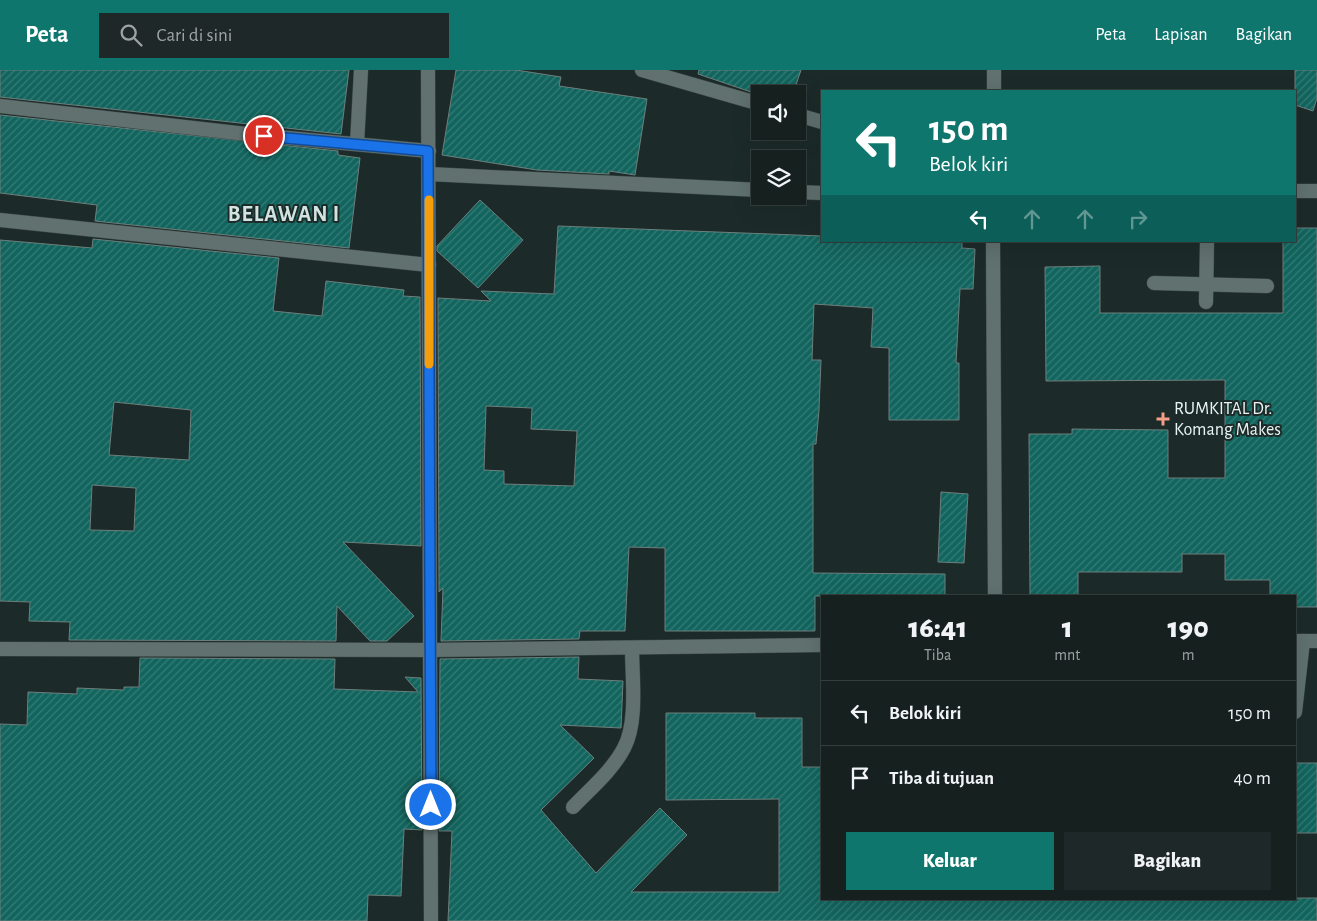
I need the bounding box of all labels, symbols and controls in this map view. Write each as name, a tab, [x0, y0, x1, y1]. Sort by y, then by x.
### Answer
search box	[99, 13, 449, 58]
icon: search	[117, 21, 145, 49]
text: Peta	[25, 23, 69, 47]
text: Cari di sini	[157, 26, 232, 45]
text: Peta	[1095, 26, 1126, 44]
text: Lapisan	[1154, 26, 1208, 44]
text: Bagikan	[1236, 26, 1292, 44]
map controls	[751, 85, 806, 205]
button: sound	[751, 85, 806, 140]
icon: left	[846, 110, 911, 175]
text: 150 m	[929, 112, 1009, 147]
pin	[243, 115, 285, 157]
icon: arrive	[250, 122, 278, 150]
button: layers	[751, 150, 806, 205]
text: Belok kiri	[929, 153, 1008, 175]
district label: BELAWAN I	[228, 203, 340, 225]
icon: left	[965, 205, 993, 233]
icon: ahead	[1018, 205, 1046, 233]
icon: ahead	[1071, 205, 1099, 233]
icon: right	[1124, 205, 1152, 233]
place label: RUMKITAL Dr. Komang Makes	[1174, 400, 1281, 439]
marker: RUMKITAL Dr. Komang Makes	[1156, 412, 1170, 426]
text: 16:41	[908, 613, 967, 643]
text: 1	[1062, 613, 1073, 643]
text: 190	[1168, 613, 1209, 643]
text: Tiba	[924, 647, 951, 663]
text: mnt	[1054, 647, 1080, 663]
text: m	[1182, 647, 1195, 663]
icon: left	[846, 699, 874, 727]
text: Belok kiri	[889, 704, 961, 723]
text: 150 m	[1228, 704, 1271, 723]
icon: arrive	[846, 764, 874, 792]
text: Tiba di tujuan	[889, 769, 994, 788]
text: 40 m	[1233, 769, 1271, 788]
position arrow	[404, 778, 456, 830]
button: Keluar	[846, 832, 1054, 890]
button: Bagikan	[1064, 832, 1271, 890]

